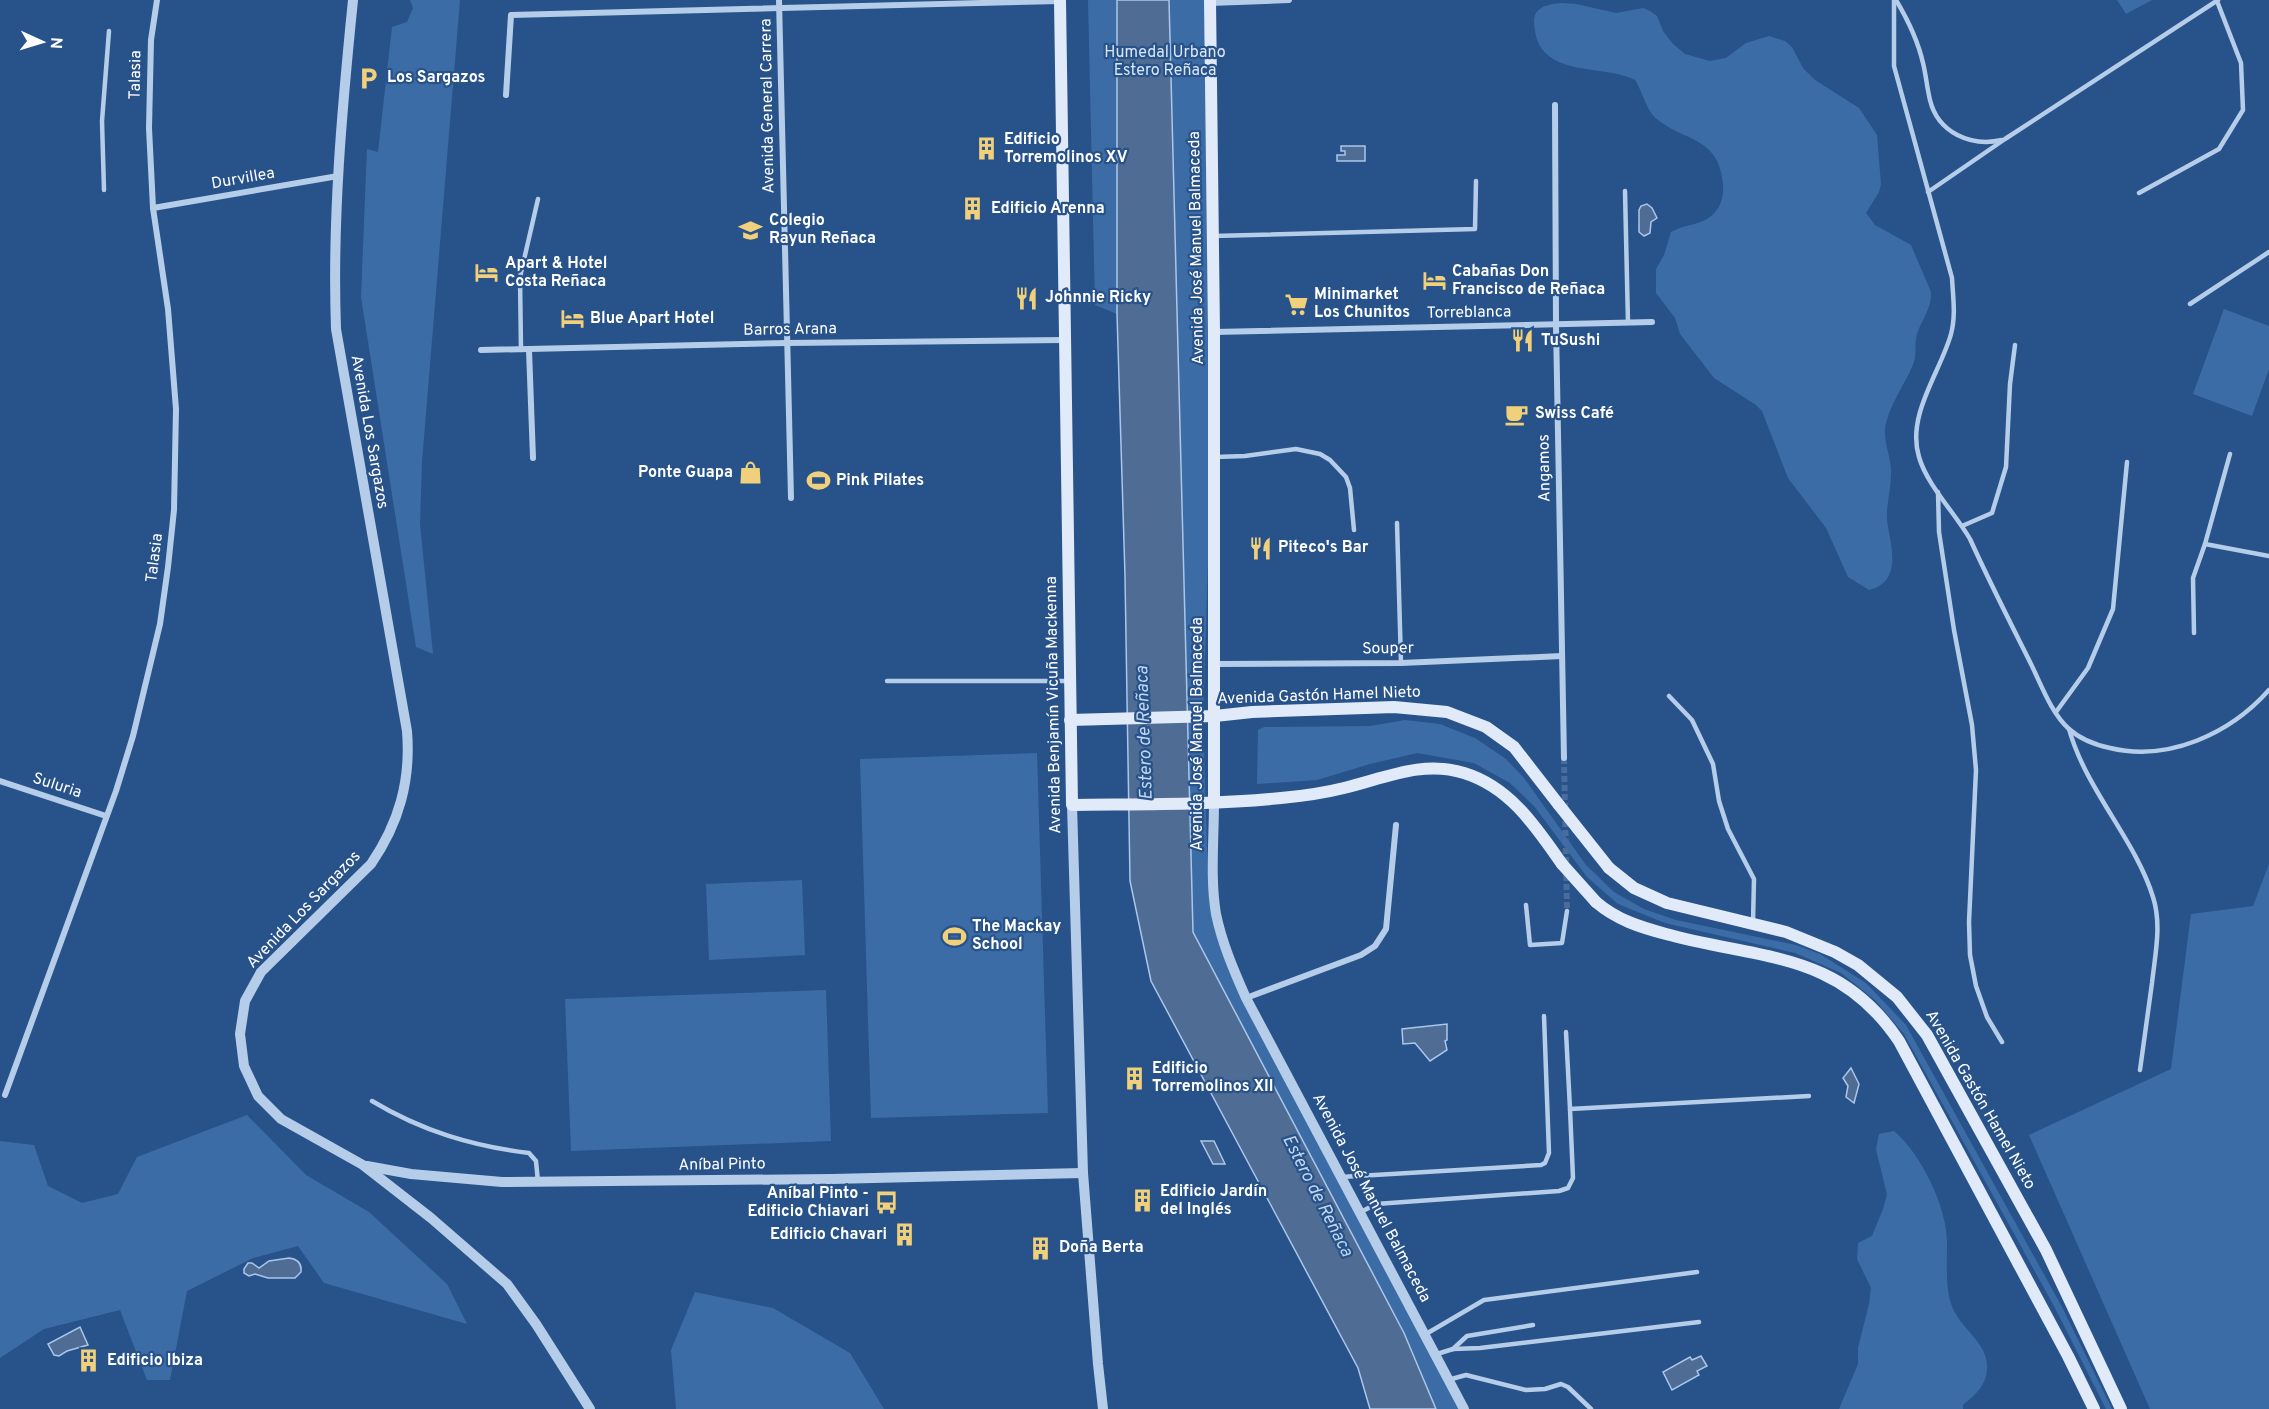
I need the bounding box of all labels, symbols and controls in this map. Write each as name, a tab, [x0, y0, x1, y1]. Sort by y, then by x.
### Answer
north arrow	[12, 12, 72, 72]
street label: Avenida General Carrera	[756, 18, 780, 194]
text: N	[45, 36, 65, 49]
park label: Humedal Urbano Estero Reñaca	[1104, 43, 1226, 81]
street label: Talasia	[126, 50, 146, 100]
parking icon: Los Sargazos	[356, 65, 382, 91]
place label: Los Sargazos	[387, 68, 486, 88]
place label: Edificio Torremolinos XV	[1004, 130, 1128, 168]
street label: Avenida José Manuel Balmaceda	[1185, 131, 1209, 365]
building icon: Edificio Torremolinos XV	[973, 136, 999, 162]
street label: Durvillea	[210, 164, 276, 194]
building icon: Edificio Arenna	[960, 196, 986, 222]
place label: Edificio Arenna	[991, 199, 1105, 219]
place label: Colegio Rayun Reñaca	[769, 211, 876, 249]
school or university icon: Colegio Rayun Reñaca	[738, 217, 764, 243]
place label: Apart & Hotel Costa Reñaca	[505, 254, 607, 292]
hotel icon: Apart & Hotel Costa Reñaca	[474, 260, 500, 286]
place label: Cabañas Don Francisco de Reñaca	[1452, 262, 1605, 300]
hotel icon: Cabañas Don Francisco de Reñaca	[1421, 268, 1447, 294]
restaurant icon: Johnnie Ricky	[1014, 285, 1040, 311]
place label: Minimarket Los Chunitos	[1314, 285, 1410, 323]
place label: Johnnie Ricky	[1045, 288, 1151, 308]
supermarket icon: Minimarket Los Chunitos	[1283, 291, 1309, 317]
street label: Torreblanca	[1427, 302, 1511, 324]
hotel icon: Blue Apart Hotel	[559, 306, 585, 332]
place label: Blue Apart Hotel	[590, 309, 714, 329]
street label: Barros Arana	[743, 319, 837, 341]
restaurant icon: TuSushi	[1510, 328, 1536, 354]
place label: TuSushi	[1541, 331, 1600, 351]
street label: Avenida Los Sargazos	[346, 353, 392, 511]
cafe icon: Swiss Café	[1504, 401, 1530, 427]
place label: Swiss Café	[1535, 404, 1614, 424]
street label: Angamos	[1534, 434, 1556, 502]
shop icon: Ponte Guapa	[738, 460, 764, 486]
place label: Ponte Guapa	[638, 463, 733, 483]
sports icon: Pink Pilates	[805, 468, 831, 494]
place label: Pink Pilates	[836, 471, 924, 491]
street label: Talasia	[142, 532, 168, 584]
restaurant icon: Piteco's Bar	[1247, 535, 1273, 561]
place label: Piteco's Bar	[1278, 538, 1369, 558]
street label: Avenida Benjamín Vicuña Mackenna	[1042, 576, 1066, 834]
street label: Avenida José Manuel Balmaceda	[1188, 617, 1208, 851]
street label: Souper	[1362, 639, 1414, 659]
water label: Estero de Reñaca	[1131, 665, 1159, 800]
street label: Avenida Gastón Hamel Nieto	[1217, 682, 1421, 710]
street label: Suluria	[30, 769, 84, 803]
street label: Avenida Los Sargazos	[243, 847, 365, 973]
place label: The Mackay School	[972, 917, 1061, 955]
sports icon: The Mackay School	[941, 923, 967, 949]
street label: Avenida Gastón Hamel Nieto	[1920, 1007, 2040, 1193]
place label: Edificio Torremolinos XII	[1152, 1059, 1274, 1097]
building icon: Edificio Torremolinos XII	[1121, 1065, 1147, 1091]
street label: Avenida José Manuel Balmaceda	[1307, 1090, 1435, 1306]
water label: Estero de Reñaca	[1276, 1131, 1358, 1262]
street label: Aníbal Pinto	[678, 1154, 766, 1176]
place label: Edificio Jardín del Inglés	[1160, 1182, 1267, 1220]
place label: Aníbal Pinto - Edificio Chiavari	[748, 1184, 869, 1222]
building icon: Edificio Jardín del Inglés	[1129, 1188, 1155, 1214]
bus stop icon: Aníbal Pinto - Edificio Chiavari	[874, 1190, 900, 1216]
building icon: Edificio Chavari	[892, 1222, 918, 1248]
place label: Edificio Chavari	[770, 1225, 887, 1245]
building icon: Doña Berta	[1028, 1235, 1054, 1261]
place label: Doña Berta	[1059, 1238, 1144, 1258]
building icon: Edificio Ibiza	[76, 1348, 102, 1374]
place label: Edificio Ibiza	[107, 1351, 203, 1371]

